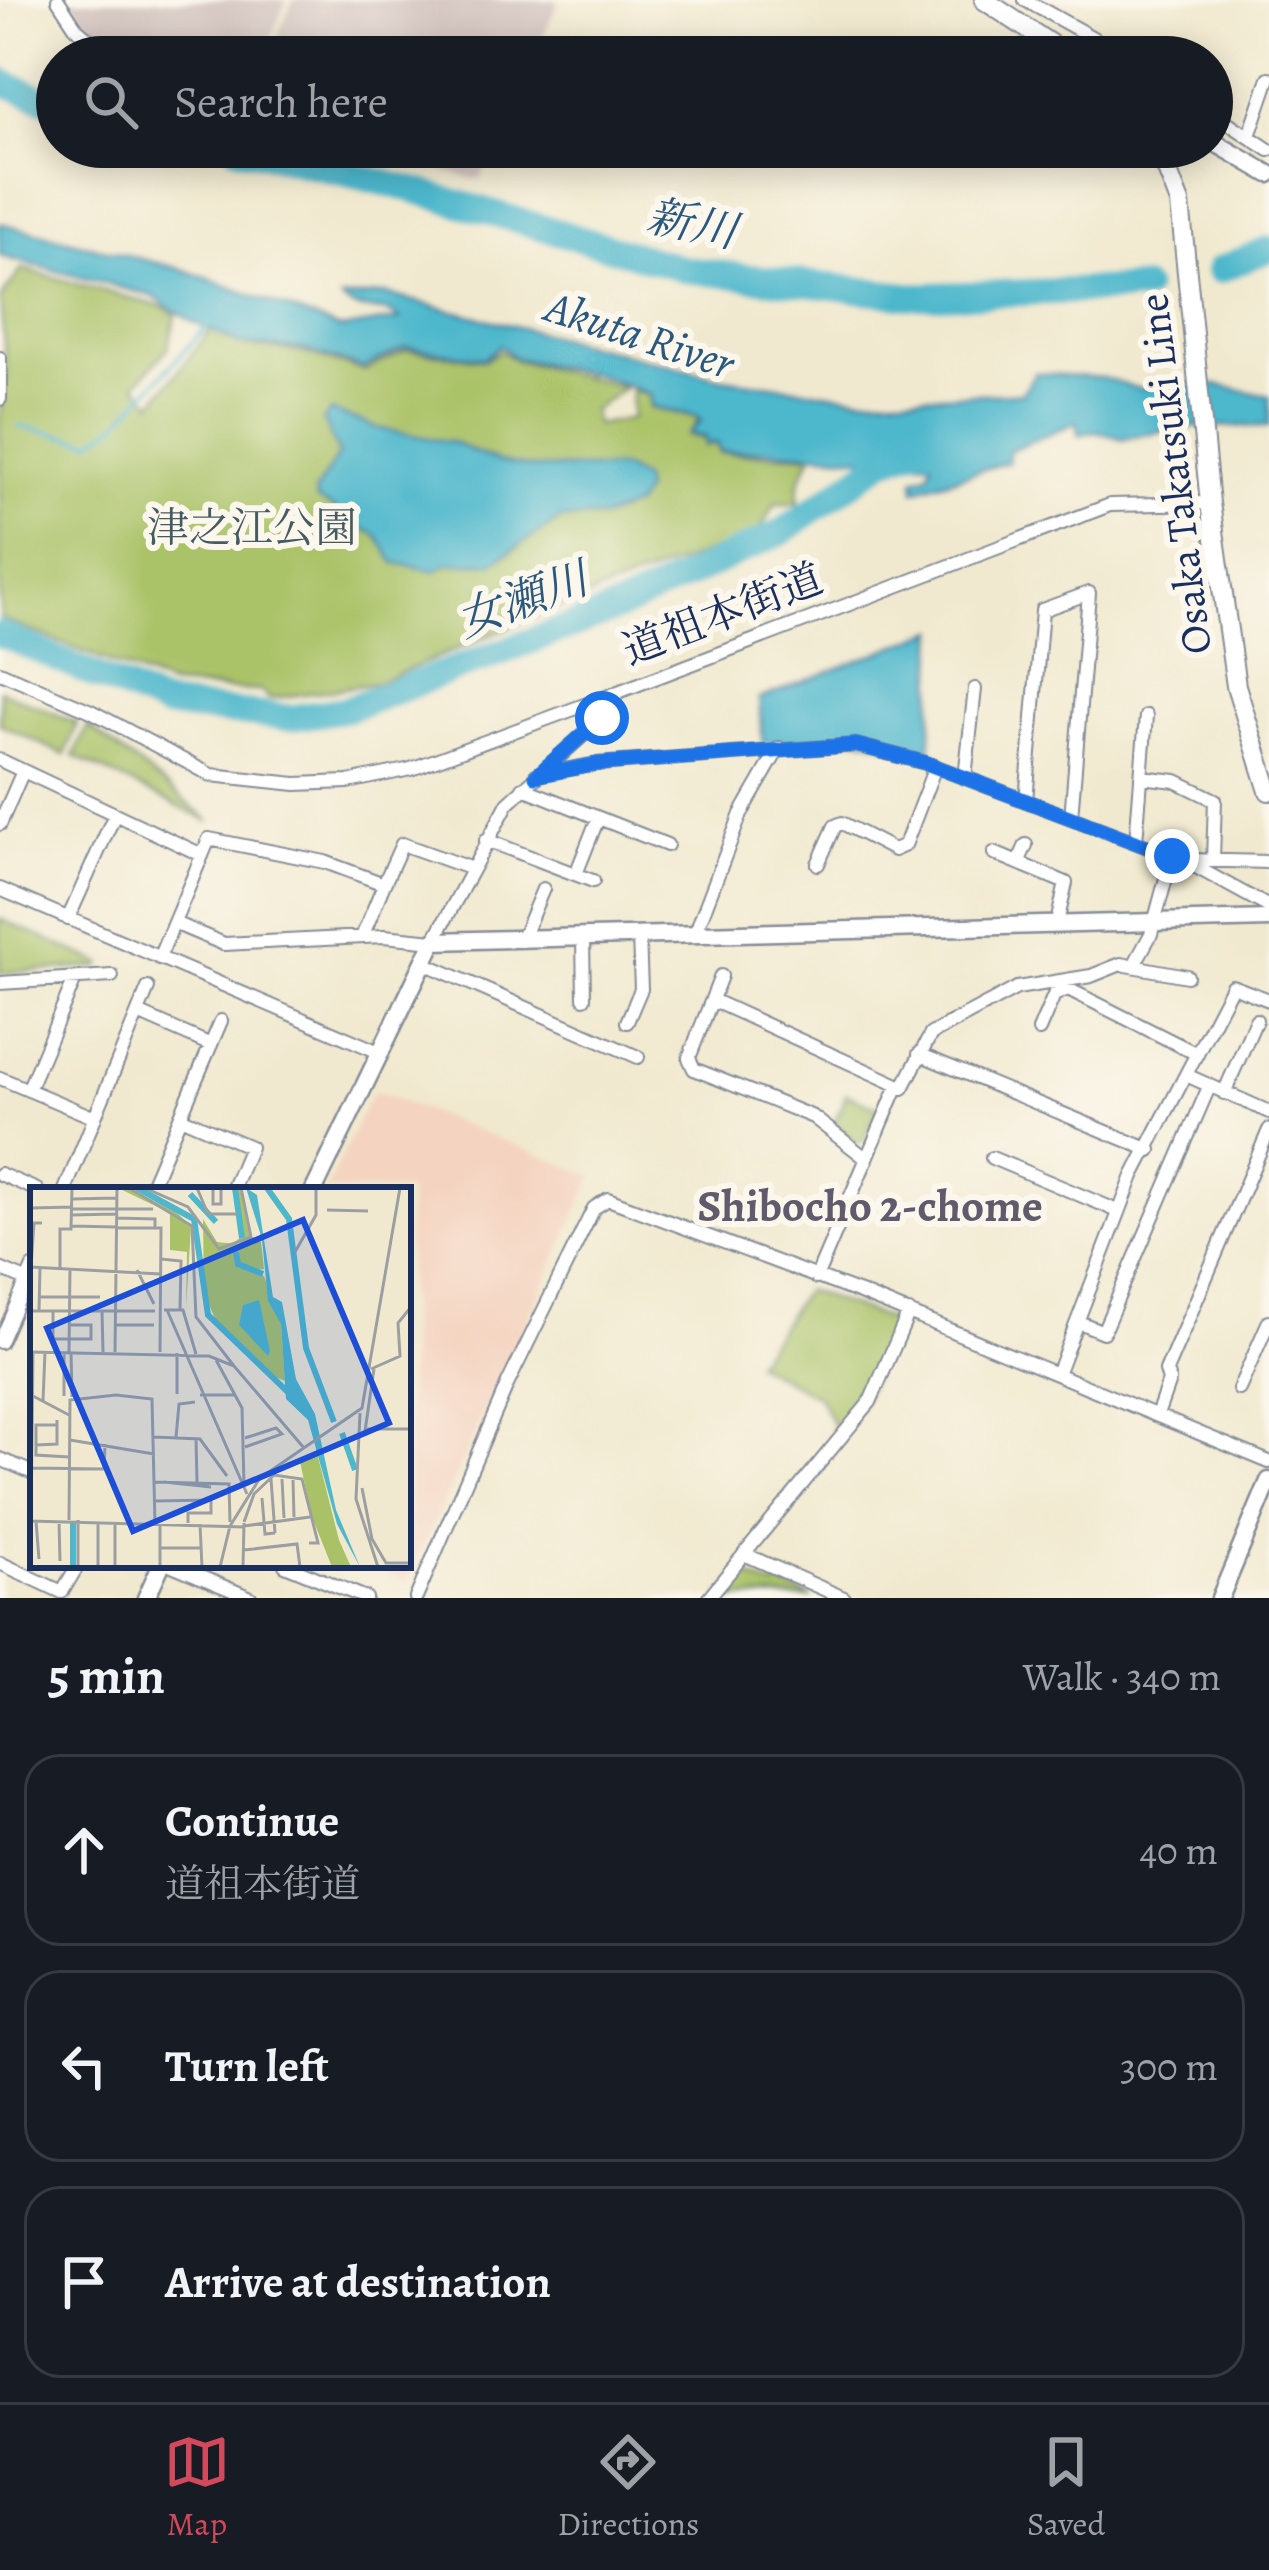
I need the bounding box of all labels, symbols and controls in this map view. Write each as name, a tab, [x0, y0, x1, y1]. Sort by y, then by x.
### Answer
search box	[36, 36, 1233, 168]
icon: search	[78, 69, 144, 135]
text: Search here	[174, 71, 388, 133]
water label: 新川	[642, 185, 747, 264]
water label: Akuta River	[536, 275, 743, 395]
street label: Osaka Takatsuki Line	[1124, 290, 1225, 658]
park label: 津之江公園	[147, 499, 357, 556]
water label: 女瀬川	[448, 546, 601, 652]
street label: 道祖本街道	[614, 549, 830, 678]
route start	[575, 691, 629, 745]
route end	[1145, 829, 1199, 883]
district label: Shibocho 2-chome	[697, 1175, 1043, 1237]
inset map	[30, 1187, 411, 1568]
text: 5 min	[48, 1641, 165, 1711]
text: Walk · 340 m	[1023, 1650, 1221, 1703]
text: Continue	[165, 1790, 339, 1852]
icon: ahead	[51, 1817, 117, 1883]
text: 40 m	[1139, 1824, 1218, 1877]
text: 道祖本街道	[165, 1857, 360, 1910]
icon: left	[51, 2033, 117, 2099]
text: Turn left	[165, 2035, 329, 2097]
text: 300 m	[1120, 2040, 1218, 2093]
icon: arrive	[51, 2249, 117, 2315]
text: Arrive at destination	[165, 2251, 551, 2313]
tab: Map	[164, 2429, 230, 2546]
tab: Directions	[558, 2429, 699, 2546]
tab: Saved	[1027, 2429, 1105, 2546]

